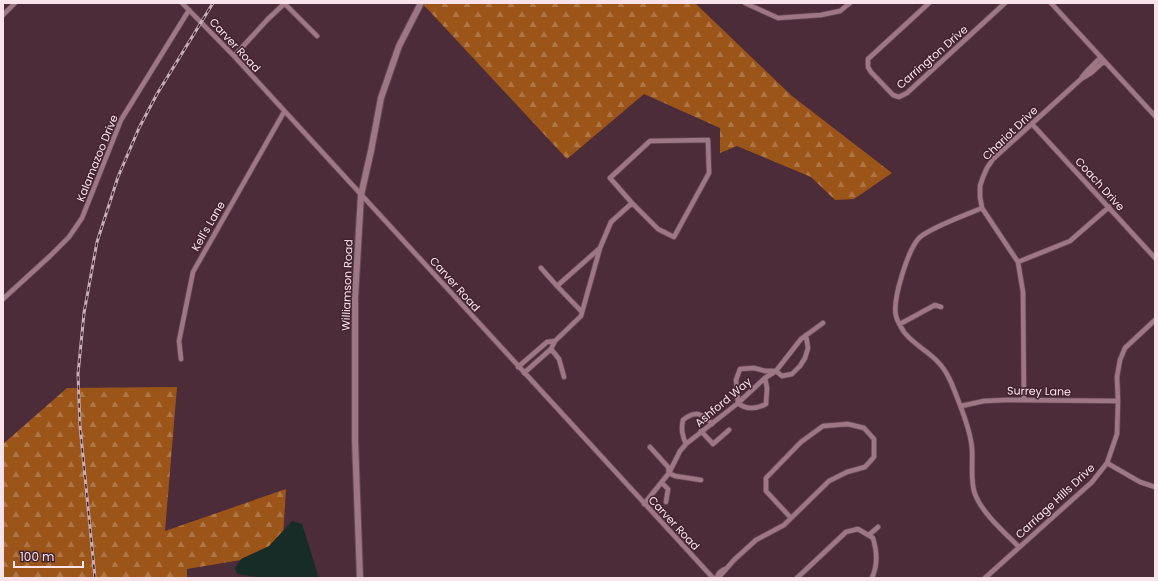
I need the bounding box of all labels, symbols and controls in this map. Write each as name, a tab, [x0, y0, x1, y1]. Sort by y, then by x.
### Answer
street label: Carver Road	[206, 14, 264, 76]
street label: Carrington Drive	[893, 21, 971, 93]
street label: Chariot Drive	[979, 102, 1041, 164]
street label: Kalamazoo Drive	[72, 112, 122, 204]
street label: Coach Drive	[1072, 154, 1129, 214]
street label: Kell's Lane	[187, 198, 229, 254]
street label: Williamson Road	[337, 239, 357, 331]
street label: Carver Road	[426, 253, 484, 315]
street label: Ashford Way	[691, 373, 755, 431]
street label: Surrey Lane	[1007, 382, 1071, 400]
street label: Carriage Hills Drive	[1012, 460, 1098, 542]
street label: Carver Road	[645, 492, 703, 554]
scale bar	[14, 543, 83, 569]
text: 100 m	[20, 548, 54, 565]

